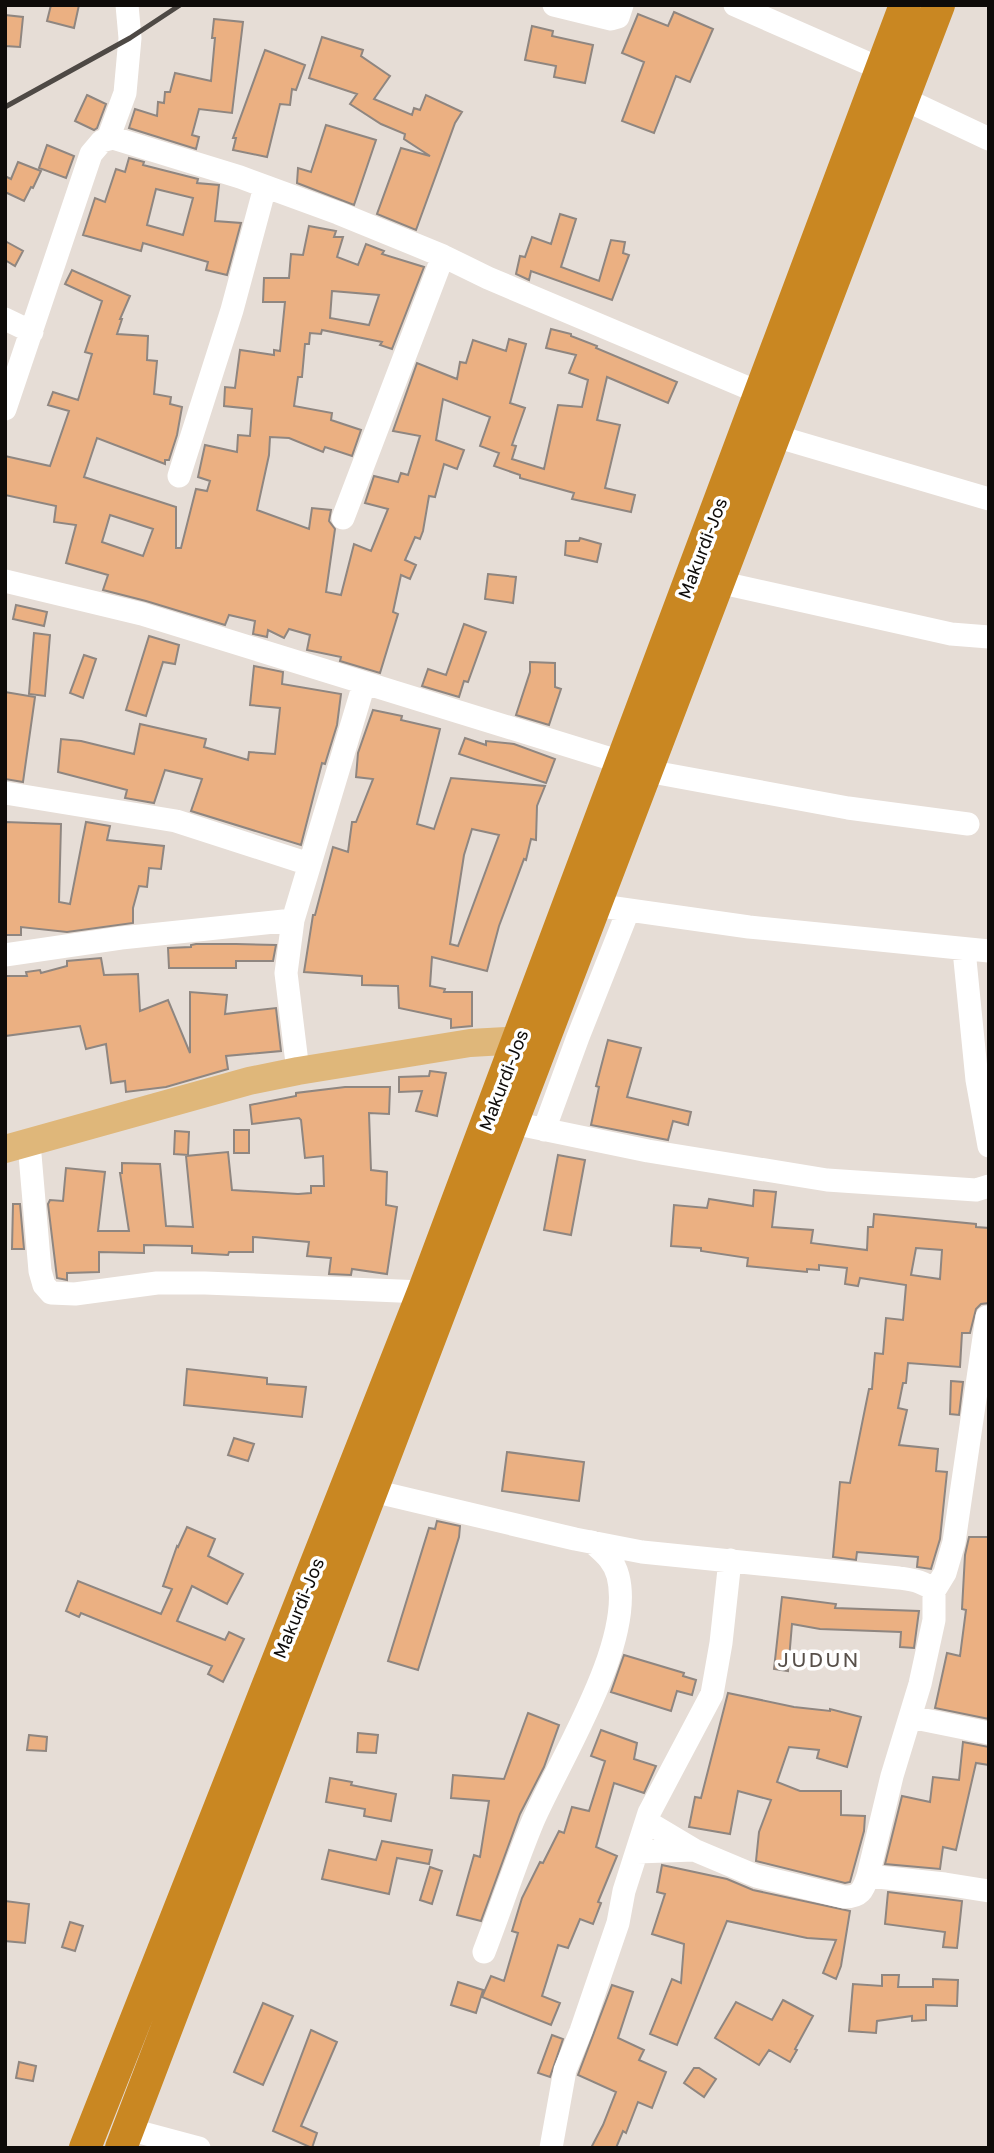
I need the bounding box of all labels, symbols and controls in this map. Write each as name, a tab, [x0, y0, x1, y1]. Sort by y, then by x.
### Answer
street label: Makurdi-Jos	[673, 494, 731, 602]
street label: Makurdi-Jos	[474, 1026, 532, 1134]
street label: Makurdi-Jos	[268, 1554, 328, 1662]
district label: JUDUN	[778, 1646, 860, 1672]

